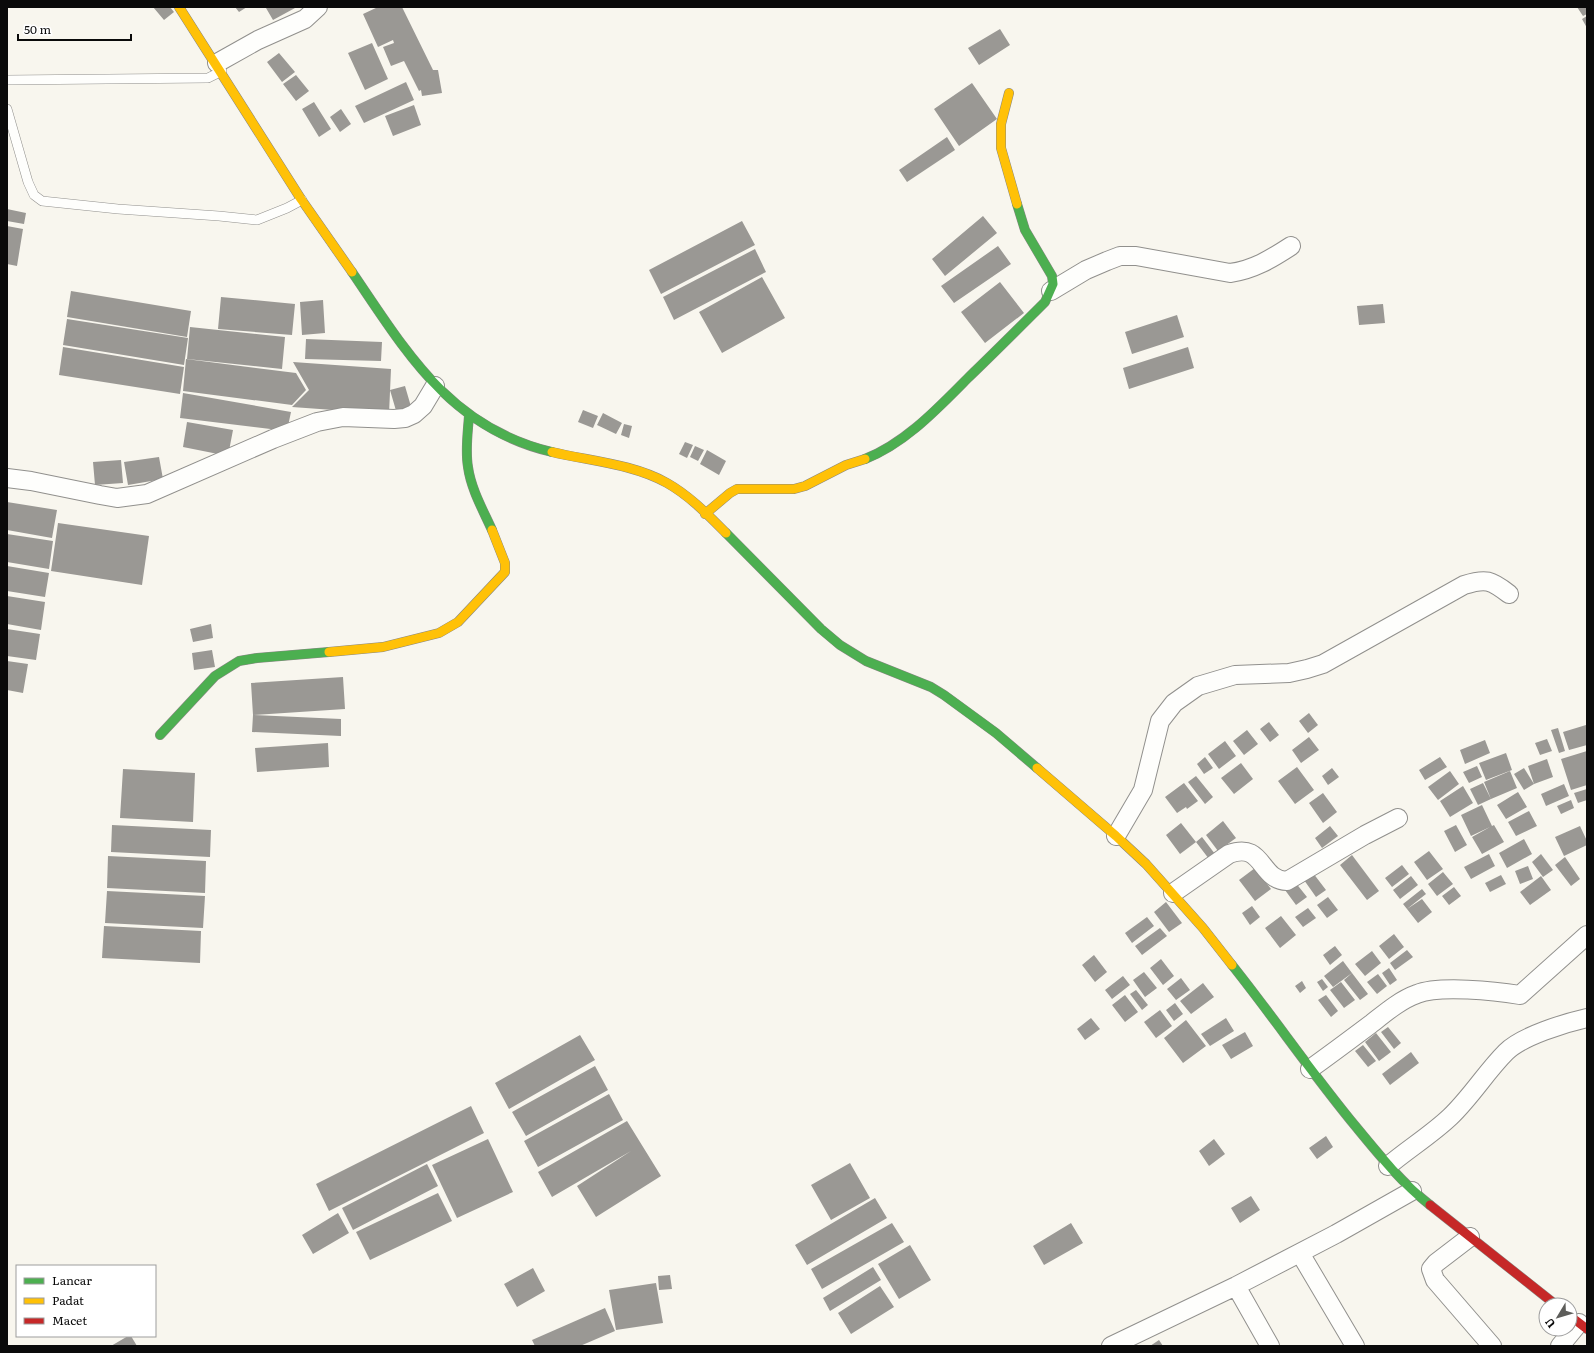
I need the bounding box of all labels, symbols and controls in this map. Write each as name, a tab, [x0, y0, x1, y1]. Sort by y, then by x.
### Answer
scale bar	[18, 16, 131, 42]
text: 50 m	[24, 20, 51, 38]
legend	[16, 1265, 156, 1337]
text: Lancar	[52, 1271, 92, 1289]
text: Padat	[52, 1291, 84, 1309]
north arrow	[1538, 1297, 1578, 1337]
text: Macet	[52, 1311, 87, 1329]
text: U	[1540, 1315, 1558, 1332]

